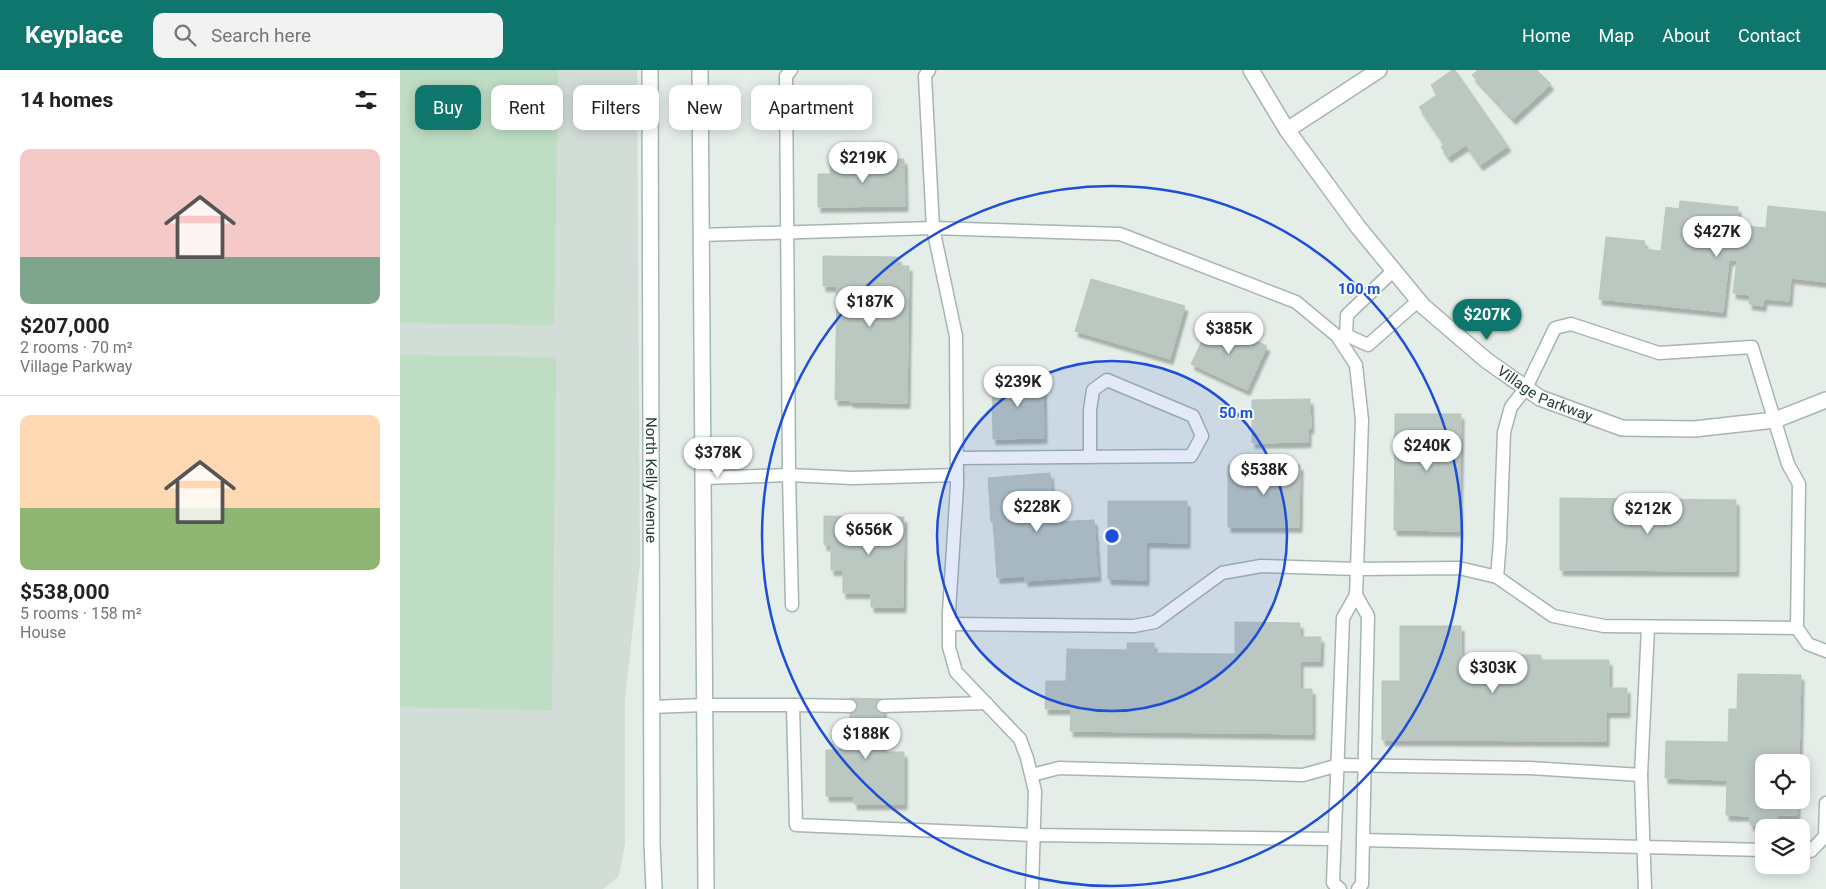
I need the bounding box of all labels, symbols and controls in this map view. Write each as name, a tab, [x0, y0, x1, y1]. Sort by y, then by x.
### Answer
search box	[153, 13, 503, 58]
text: Keyplace	[25, 21, 123, 49]
icon: search	[171, 21, 199, 49]
text: Search here	[211, 24, 311, 47]
text: Home	[1522, 25, 1571, 46]
text: Map	[1599, 25, 1634, 46]
text: About	[1662, 25, 1710, 46]
text: Contact	[1738, 25, 1801, 46]
chip: Buy	[415, 85, 481, 130]
chip: Rent	[491, 85, 563, 130]
chip: Filters	[573, 85, 659, 130]
chip: New	[669, 85, 741, 130]
chip: Apartment	[751, 85, 872, 130]
icon: filters	[352, 86, 380, 114]
text: 14 homes	[20, 88, 113, 112]
pin: $219K	[828, 142, 898, 184]
text: $219K	[840, 148, 886, 167]
icon: home	[155, 182, 245, 272]
pin: $427K	[1682, 216, 1752, 258]
text: $427K	[1694, 222, 1740, 241]
text: 100 m	[1338, 280, 1380, 298]
pin: $187K	[835, 286, 905, 328]
text: $187K	[847, 292, 893, 311]
pin: $207K	[1452, 298, 1522, 341]
text: $207K	[1464, 305, 1510, 324]
pin: $385K	[1194, 312, 1264, 355]
text: $207,000	[20, 314, 110, 338]
text: $385K	[1206, 319, 1252, 338]
text: 2 rooms · 70 m²	[20, 338, 133, 357]
text: Village Parkway	[20, 357, 132, 376]
street label: Village Parkway	[1494, 362, 1595, 425]
pin: $239K	[983, 366, 1053, 408]
text: $239K	[995, 372, 1041, 391]
text: 50 m	[1219, 404, 1253, 422]
street label: North Kelly Avenue	[642, 417, 660, 543]
pin: $240K	[1392, 430, 1462, 472]
pin: $378K	[683, 436, 753, 479]
text: $240K	[1404, 436, 1450, 455]
text: $378K	[695, 443, 741, 462]
icon: home	[155, 447, 245, 537]
pin: $538K	[1229, 454, 1299, 496]
text: $538K	[1241, 460, 1287, 479]
pin: $228K	[1002, 490, 1072, 533]
pin: $212K	[1613, 492, 1683, 535]
text: $228K	[1014, 497, 1060, 516]
text: $212K	[1625, 499, 1671, 518]
pin: $656K	[834, 514, 904, 556]
text: $656K	[846, 520, 892, 539]
centre of rings	[1103, 527, 1121, 545]
text: $538,000	[20, 580, 110, 604]
text: 5 rooms · 158 m²	[20, 604, 142, 623]
text: House	[20, 623, 66, 642]
pin: $303K	[1458, 652, 1528, 694]
text: $303K	[1470, 658, 1516, 677]
pin: $188K	[831, 718, 901, 760]
text: $188K	[843, 724, 889, 743]
map controls	[1755, 754, 1810, 874]
button: locate	[1755, 754, 1810, 809]
button: layers	[1755, 819, 1810, 874]

